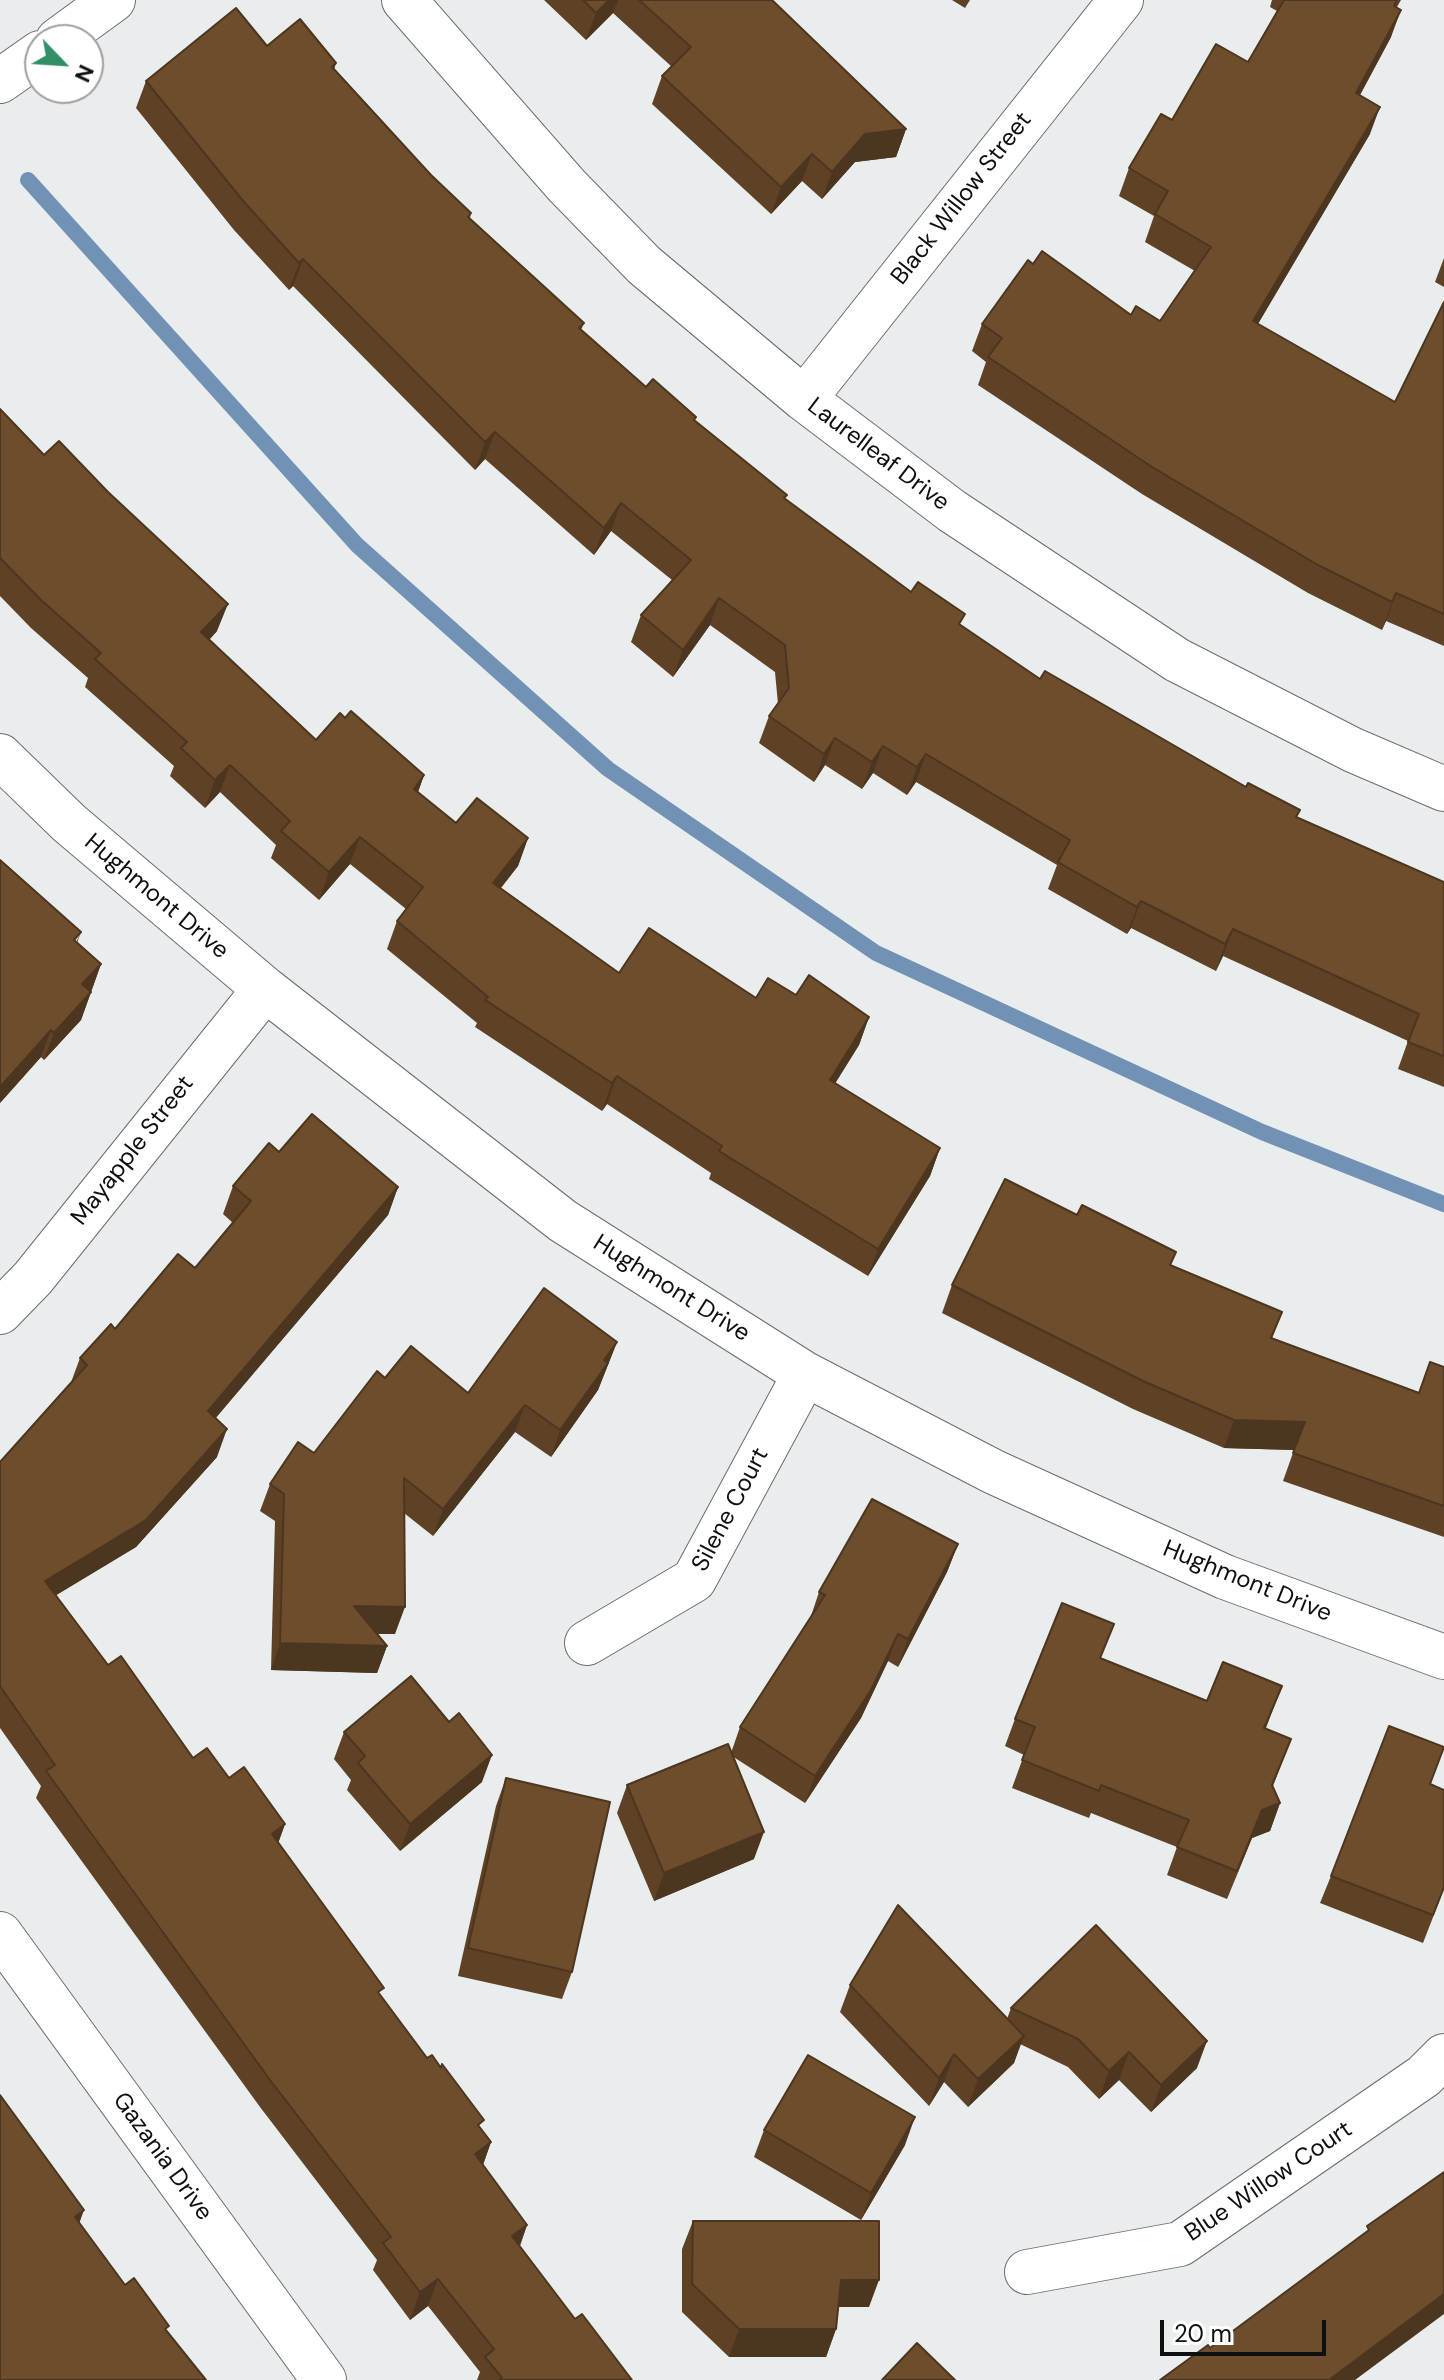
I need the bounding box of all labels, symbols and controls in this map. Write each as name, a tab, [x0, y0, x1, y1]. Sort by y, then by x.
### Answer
north arrow	[24, 24, 104, 104]
text: N	[68, 60, 101, 87]
street label: Black Willow Street	[886, 107, 1038, 291]
street label: Laurelleaf Drive	[801, 392, 955, 518]
street label: Hughmont Drive	[78, 828, 234, 966]
street label: Mayapple Street	[66, 1070, 200, 1232]
street label: Hughmont Drive	[587, 1229, 755, 1349]
street label: Silene Court	[686, 1443, 776, 1577]
street label: Hughmont Drive	[1158, 1535, 1336, 1629]
street label: Gazania Drive	[106, 2087, 218, 2227]
street label: Blue Willow Court	[1180, 2115, 1358, 2249]
scale bar	[1164, 2304, 1330, 2354]
text: 20 m	[1174, 2318, 1232, 2349]

